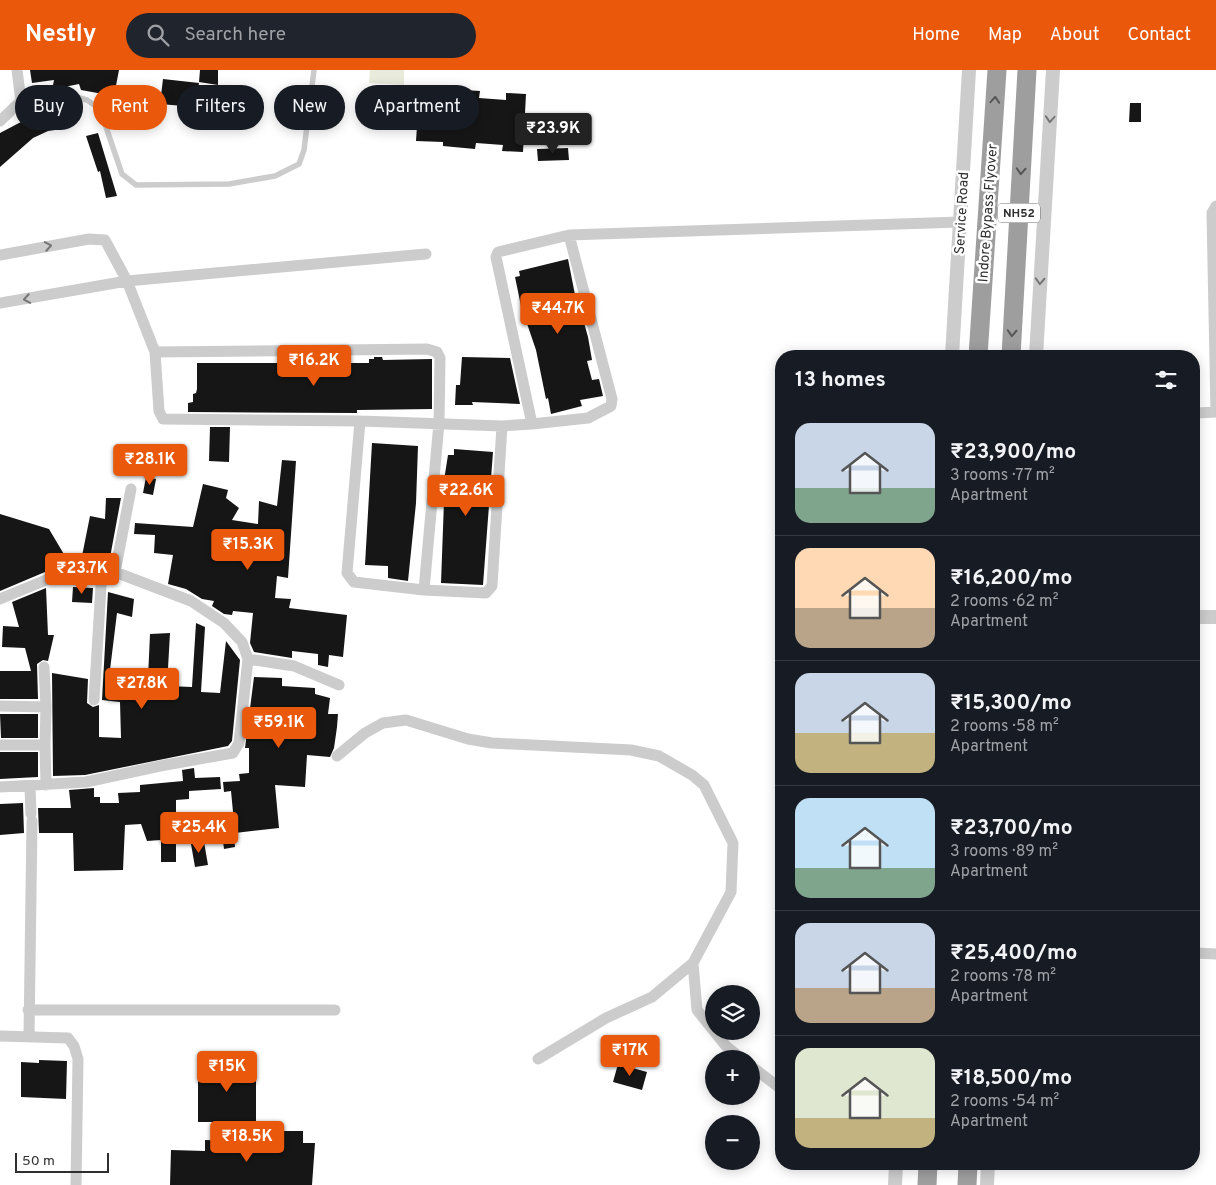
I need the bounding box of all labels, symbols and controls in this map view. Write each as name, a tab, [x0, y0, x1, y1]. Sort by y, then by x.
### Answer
search box	[126, 13, 476, 58]
text: Nestly	[25, 20, 96, 50]
icon: search	[144, 21, 172, 49]
text: Search here	[184, 23, 286, 47]
text: Home	[912, 24, 960, 47]
text: Map	[988, 24, 1022, 47]
text: About	[1050, 24, 1099, 47]
text: Contact	[1127, 24, 1191, 47]
chip: Buy	[15, 85, 83, 130]
chip: Rent	[93, 85, 167, 130]
chip: Filters	[177, 85, 264, 130]
chip: New	[274, 85, 345, 130]
chip: Apartment	[355, 85, 479, 130]
one-way arrow	[989, 96, 1000, 104]
pin: ₹23.9K	[512, 112, 594, 155]
one-way arrow	[1045, 115, 1056, 123]
text: ₹23.9K	[526, 119, 580, 139]
street label: Indore Bypass Flyover	[975, 143, 1002, 283]
one-way arrow	[1016, 167, 1027, 175]
street label: Service Road	[952, 171, 973, 255]
road number: NH52	[998, 204, 1040, 222]
one-way arrow	[44, 242, 52, 252]
one-way arrow	[1034, 277, 1045, 285]
pin: ₹44.7K	[517, 292, 599, 335]
one-way arrow	[23, 293, 32, 303]
text: ₹44.7K	[531, 299, 585, 319]
one-way arrow	[1007, 330, 1018, 338]
pin: ₹16.2K	[273, 344, 355, 387]
text: ₹16.2K	[288, 351, 340, 371]
icon: filters	[1152, 366, 1180, 394]
text: 13 homes	[795, 367, 886, 394]
text: ₹23,900/mo	[950, 439, 1076, 466]
icon: home	[835, 443, 895, 503]
pin: ₹28.1K	[109, 444, 191, 486]
text: ₹28.1K	[124, 450, 176, 470]
text: 3 rooms · 77 m²	[950, 466, 1055, 486]
pin: ₹22.6K	[425, 474, 507, 517]
text: ₹22.6K	[438, 481, 494, 501]
text: Apartment	[950, 486, 1028, 506]
pin: ₹15.3K	[207, 528, 289, 571]
text: ₹15.3K	[222, 535, 274, 555]
pin: ₹23.7K	[41, 552, 123, 595]
text: ₹23.7K	[56, 559, 108, 579]
text: ₹16,200/mo	[950, 565, 1072, 592]
icon: home	[835, 568, 895, 628]
text: 2 rooms · 62 m²	[950, 592, 1058, 612]
text: Apartment	[950, 612, 1028, 632]
pin: ₹27.8K	[101, 668, 183, 710]
text: ₹27.8K	[116, 674, 168, 694]
text: ₹15,300/mo	[950, 690, 1072, 717]
icon: home	[835, 693, 895, 753]
pin: ₹59.1K	[238, 706, 320, 749]
text: ₹59.1K	[253, 713, 305, 733]
text: 2 rooms · 58 m²	[950, 717, 1059, 737]
text: Apartment	[950, 737, 1028, 757]
pin: ₹25.4K	[158, 812, 240, 854]
text: ₹23,700/mo	[950, 815, 1073, 842]
text: ₹25.4K	[171, 818, 227, 838]
icon: home	[835, 818, 895, 878]
text: 3 rooms · 89 m²	[950, 842, 1058, 862]
text: Apartment	[950, 862, 1028, 882]
text: ₹25,400/mo	[950, 940, 1077, 967]
icon: home	[835, 943, 895, 1003]
text: 2 rooms · 78 m²	[950, 967, 1056, 987]
map controls	[705, 985, 760, 1170]
button: layers	[705, 985, 760, 1040]
text: Apartment	[950, 987, 1028, 1007]
pin: ₹17K	[600, 1034, 660, 1077]
text: ₹17K	[612, 1041, 648, 1061]
pin: ₹15K	[197, 1050, 257, 1093]
button: +	[705, 1050, 760, 1105]
text: ₹15K	[208, 1057, 246, 1077]
text: ₹18,500/mo	[950, 1065, 1072, 1092]
icon: home	[835, 1068, 895, 1128]
text: 2 rooms · 54 m²	[950, 1092, 1059, 1112]
text: Apartment	[950, 1112, 1028, 1132]
button: −	[705, 1115, 760, 1170]
pin: ₹18.5K	[206, 1120, 288, 1163]
text: ₹18.5K	[221, 1127, 273, 1147]
scale bar	[15, 1150, 109, 1173]
text: 50 m	[22, 1153, 55, 1170]

